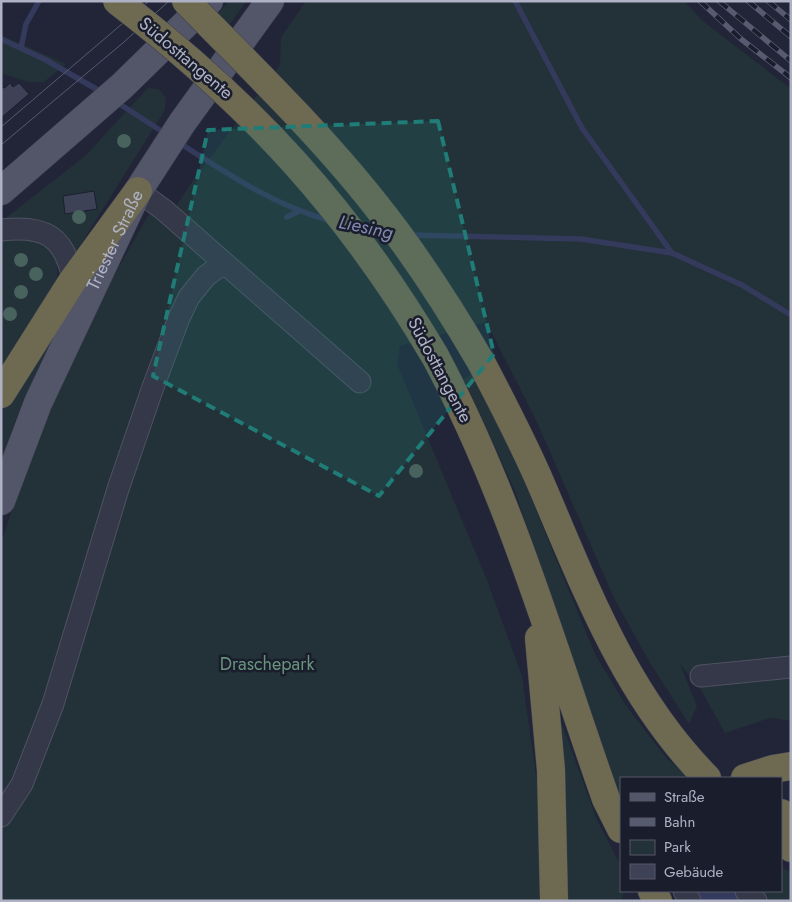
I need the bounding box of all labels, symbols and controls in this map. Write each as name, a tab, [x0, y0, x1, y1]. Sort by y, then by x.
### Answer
street label: Südosttangente	[133, 11, 239, 105]
street label: Triester Straße	[80, 186, 150, 294]
water label: Liesing	[336, 208, 396, 246]
street label: Südosttangente	[401, 313, 479, 427]
park label: Draschepark	[220, 651, 314, 677]
legend	[620, 777, 782, 892]
text: Straße	[664, 786, 705, 808]
text: Bahn	[664, 811, 695, 833]
text: Park	[664, 836, 691, 858]
text: Gebäude	[664, 861, 724, 883]

